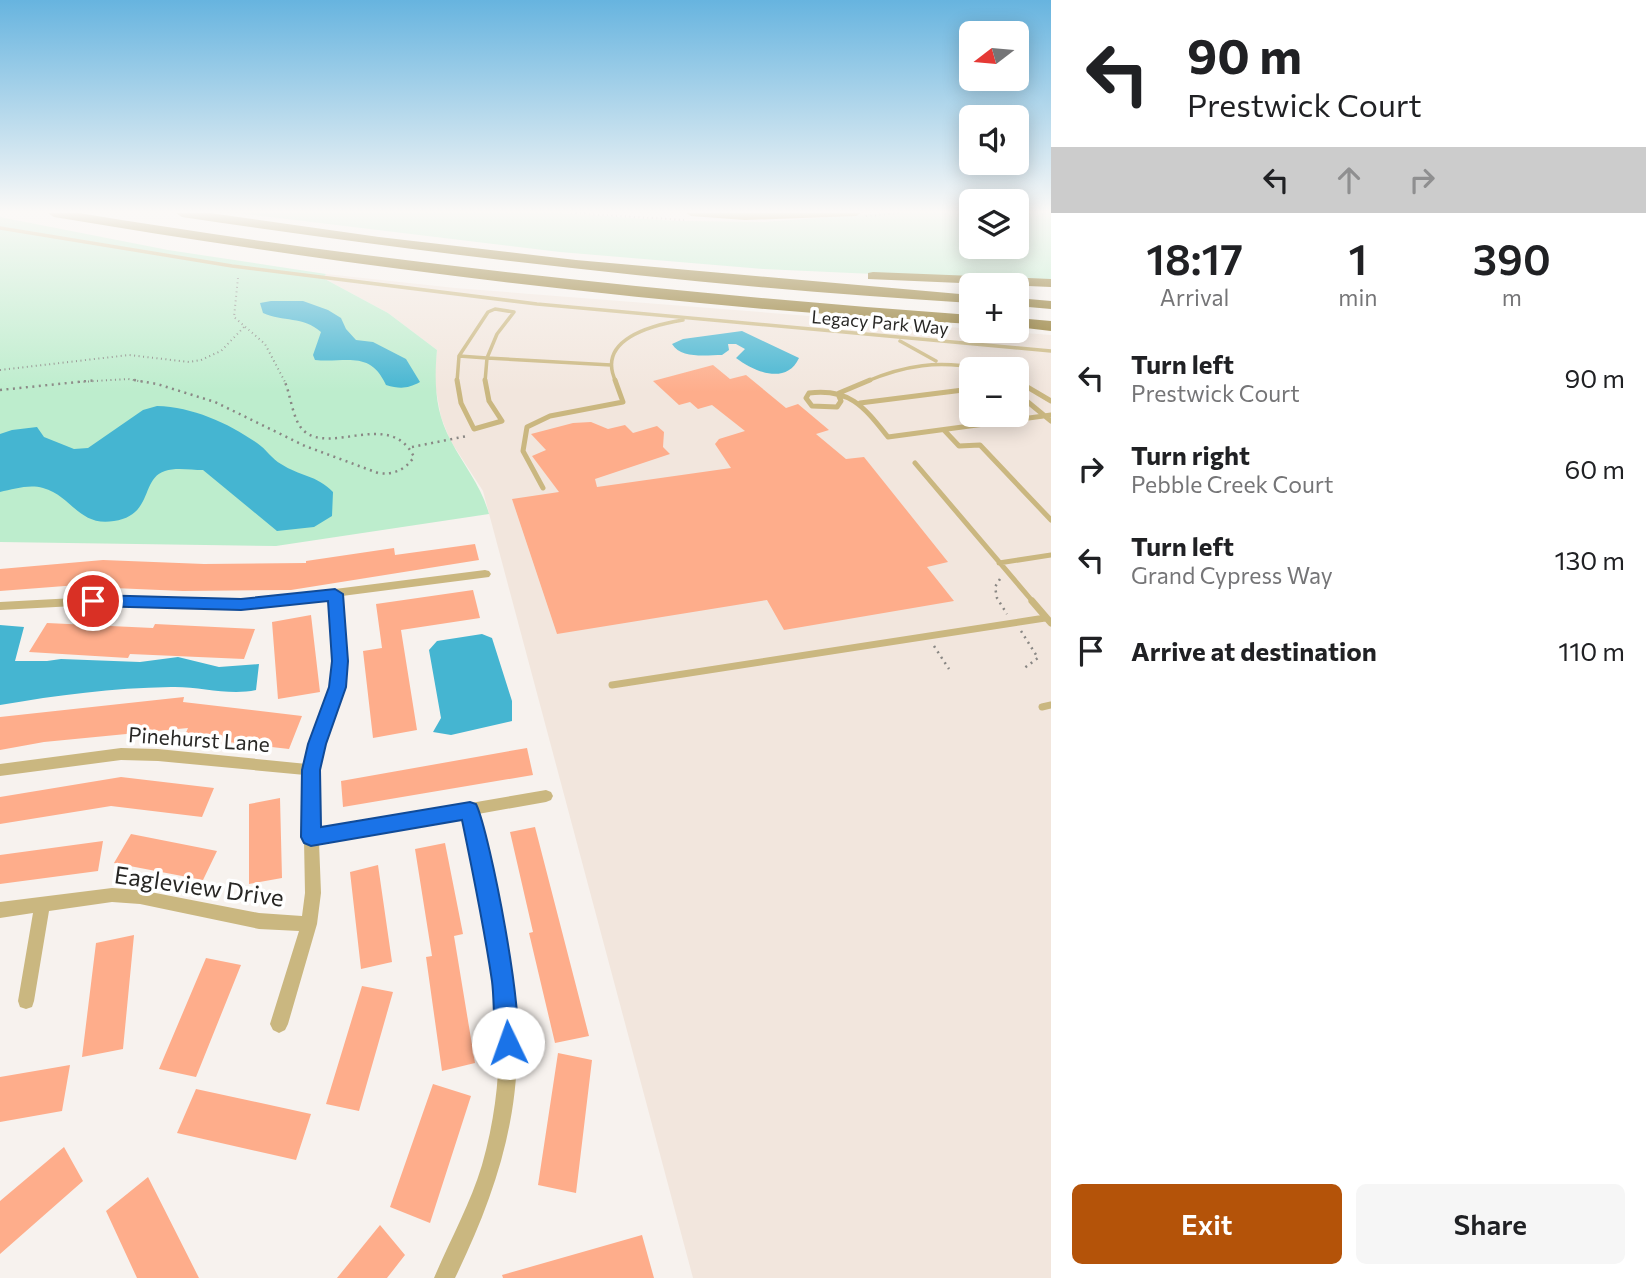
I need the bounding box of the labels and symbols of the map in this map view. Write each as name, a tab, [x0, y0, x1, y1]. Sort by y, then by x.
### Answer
north arrow	[959, 21, 1029, 91]
street label: Legacy Park Way	[811, 305, 950, 339]
pin	[63, 571, 123, 631]
street label: Pinehurst Lane	[128, 721, 271, 756]
street label: Eagleview Drive	[113, 859, 286, 912]
position arrow	[471, 1006, 545, 1080]

